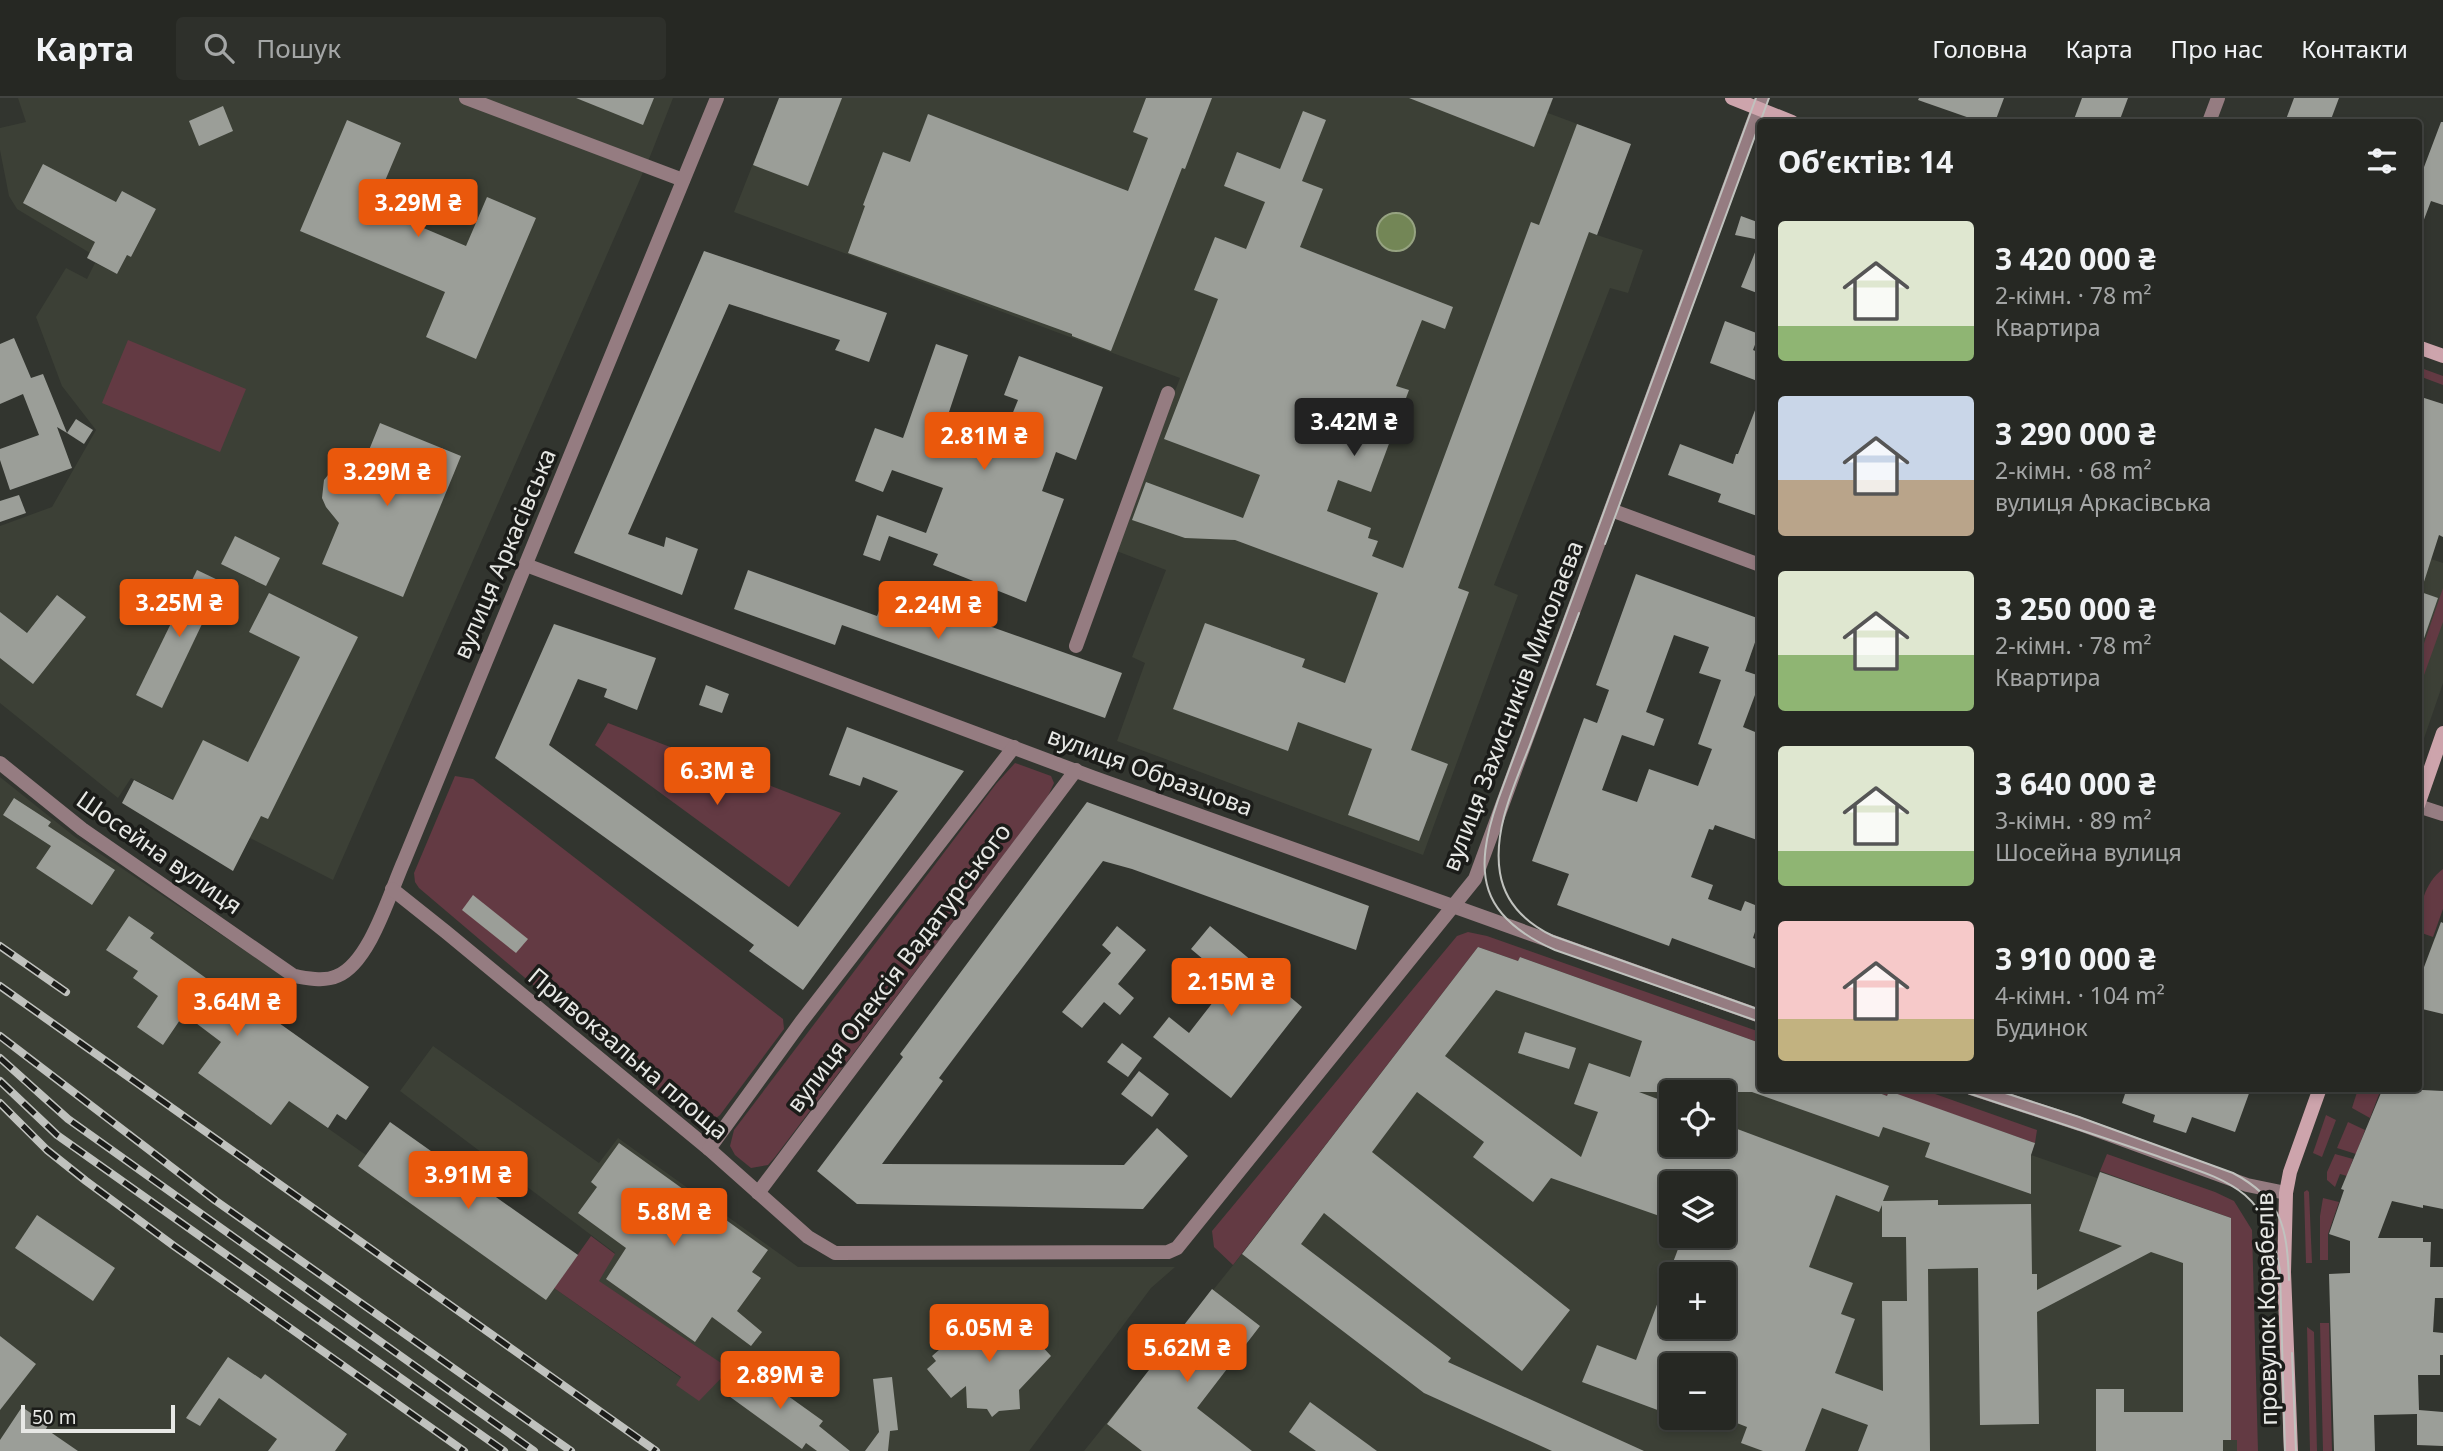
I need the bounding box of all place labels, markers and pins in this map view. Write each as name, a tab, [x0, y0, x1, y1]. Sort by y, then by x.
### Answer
pin: 3.29M ₴	[353, 180, 483, 239]
pin: 3.42M ₴	[1289, 398, 1419, 458]
pin: 2.81M ₴	[919, 412, 1049, 472]
pin: 3.29M ₴	[322, 448, 452, 508]
pin: 3.25M ₴	[114, 580, 244, 639]
pin: 2.24M ₴	[873, 582, 1003, 641]
pin: 6.3M ₴	[660, 748, 774, 807]
pin: 2.15M ₴	[1166, 958, 1296, 1018]
pin: 3.64M ₴	[172, 978, 302, 1038]
pin: 3.91M ₴	[403, 1152, 533, 1211]
pin: 5.8M ₴	[617, 1188, 731, 1248]
pin: 6.05M ₴	[924, 1304, 1054, 1364]
pin: 5.62M ₴	[1122, 1324, 1252, 1384]
pin: 2.89M ₴	[715, 1352, 845, 1411]

